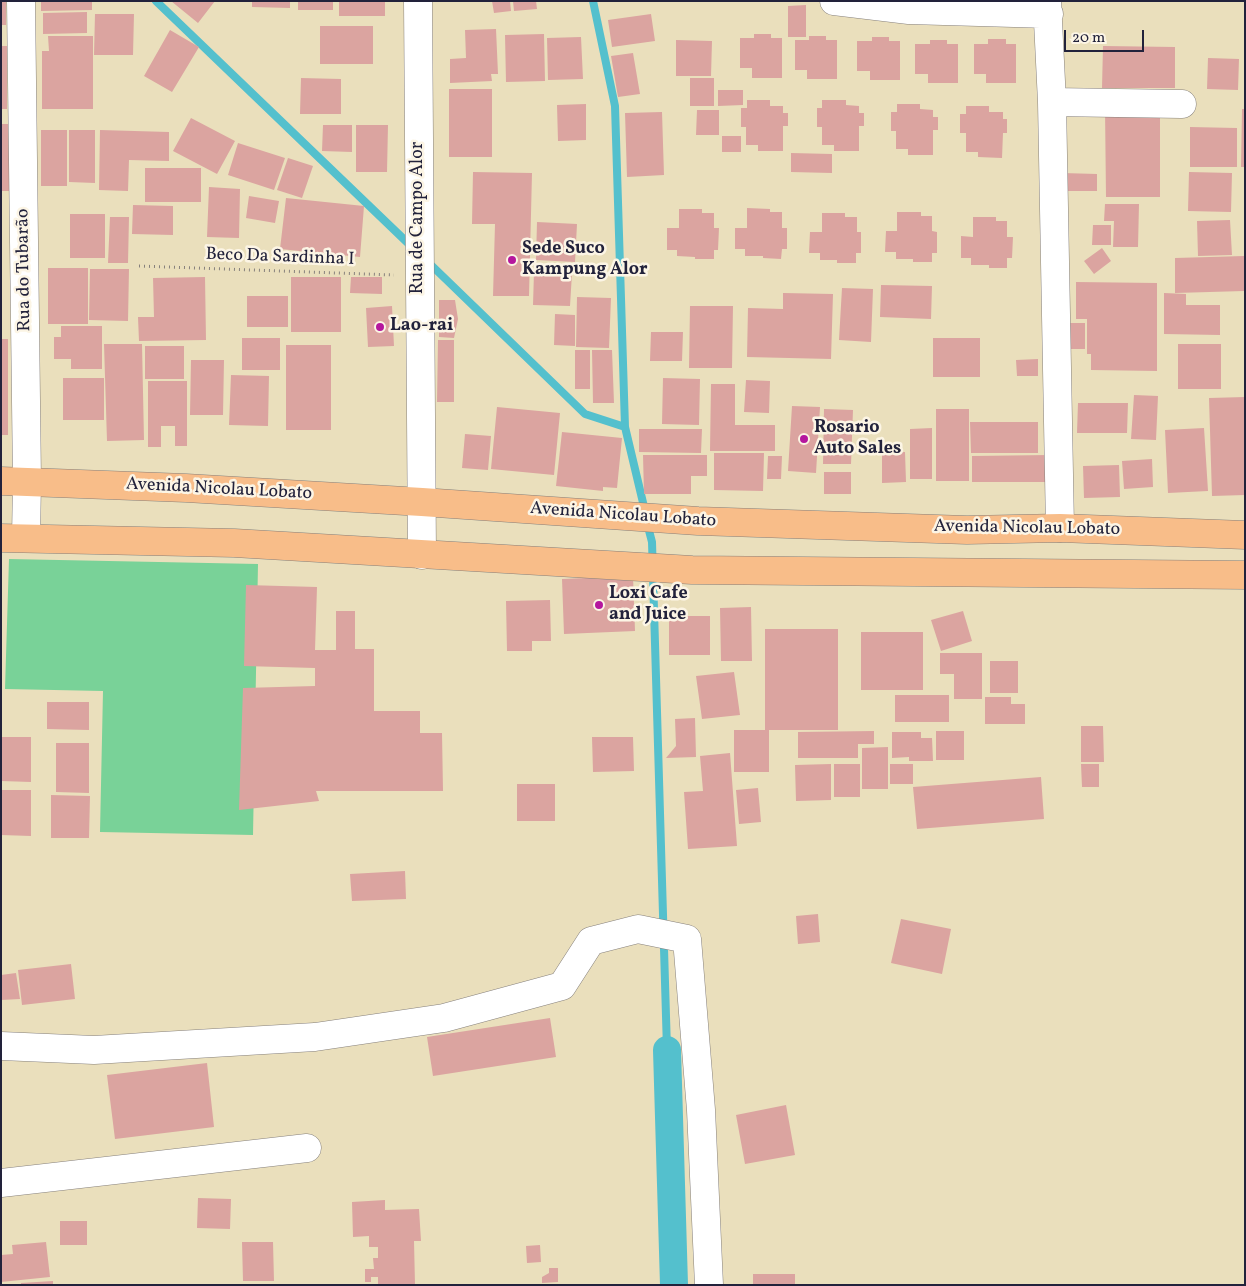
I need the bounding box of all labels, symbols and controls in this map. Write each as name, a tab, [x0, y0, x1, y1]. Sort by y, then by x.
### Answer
scale bar	[1066, 20, 1146, 52]
text: 20 m	[1072, 28, 1105, 49]
street label: Rua de Campo Alor	[408, 142, 430, 294]
street label: Rua do Tubarão	[13, 208, 37, 332]
place label: Sede Suco Kampung Alor	[522, 239, 648, 282]
street label: Beco Da Sardinha I	[205, 245, 355, 271]
marker: Sede Suco Kampung Alor	[506, 254, 518, 266]
place label: Lao-rai	[390, 316, 453, 338]
marker: Lao-rai	[374, 321, 386, 333]
place label: Rosario Auto Sales	[814, 418, 901, 460]
marker: Rosario Auto Sales	[798, 433, 810, 445]
street label: Avenida Nicolau Lobato	[125, 474, 313, 506]
street label: Avenida Nicolau Lobato	[529, 499, 717, 533]
street label: Avenida Nicolau Lobato	[934, 517, 1120, 541]
place label: Loxi Cafe and Juice	[609, 584, 688, 626]
marker: Loxi Cafe and Juice	[593, 599, 605, 611]

